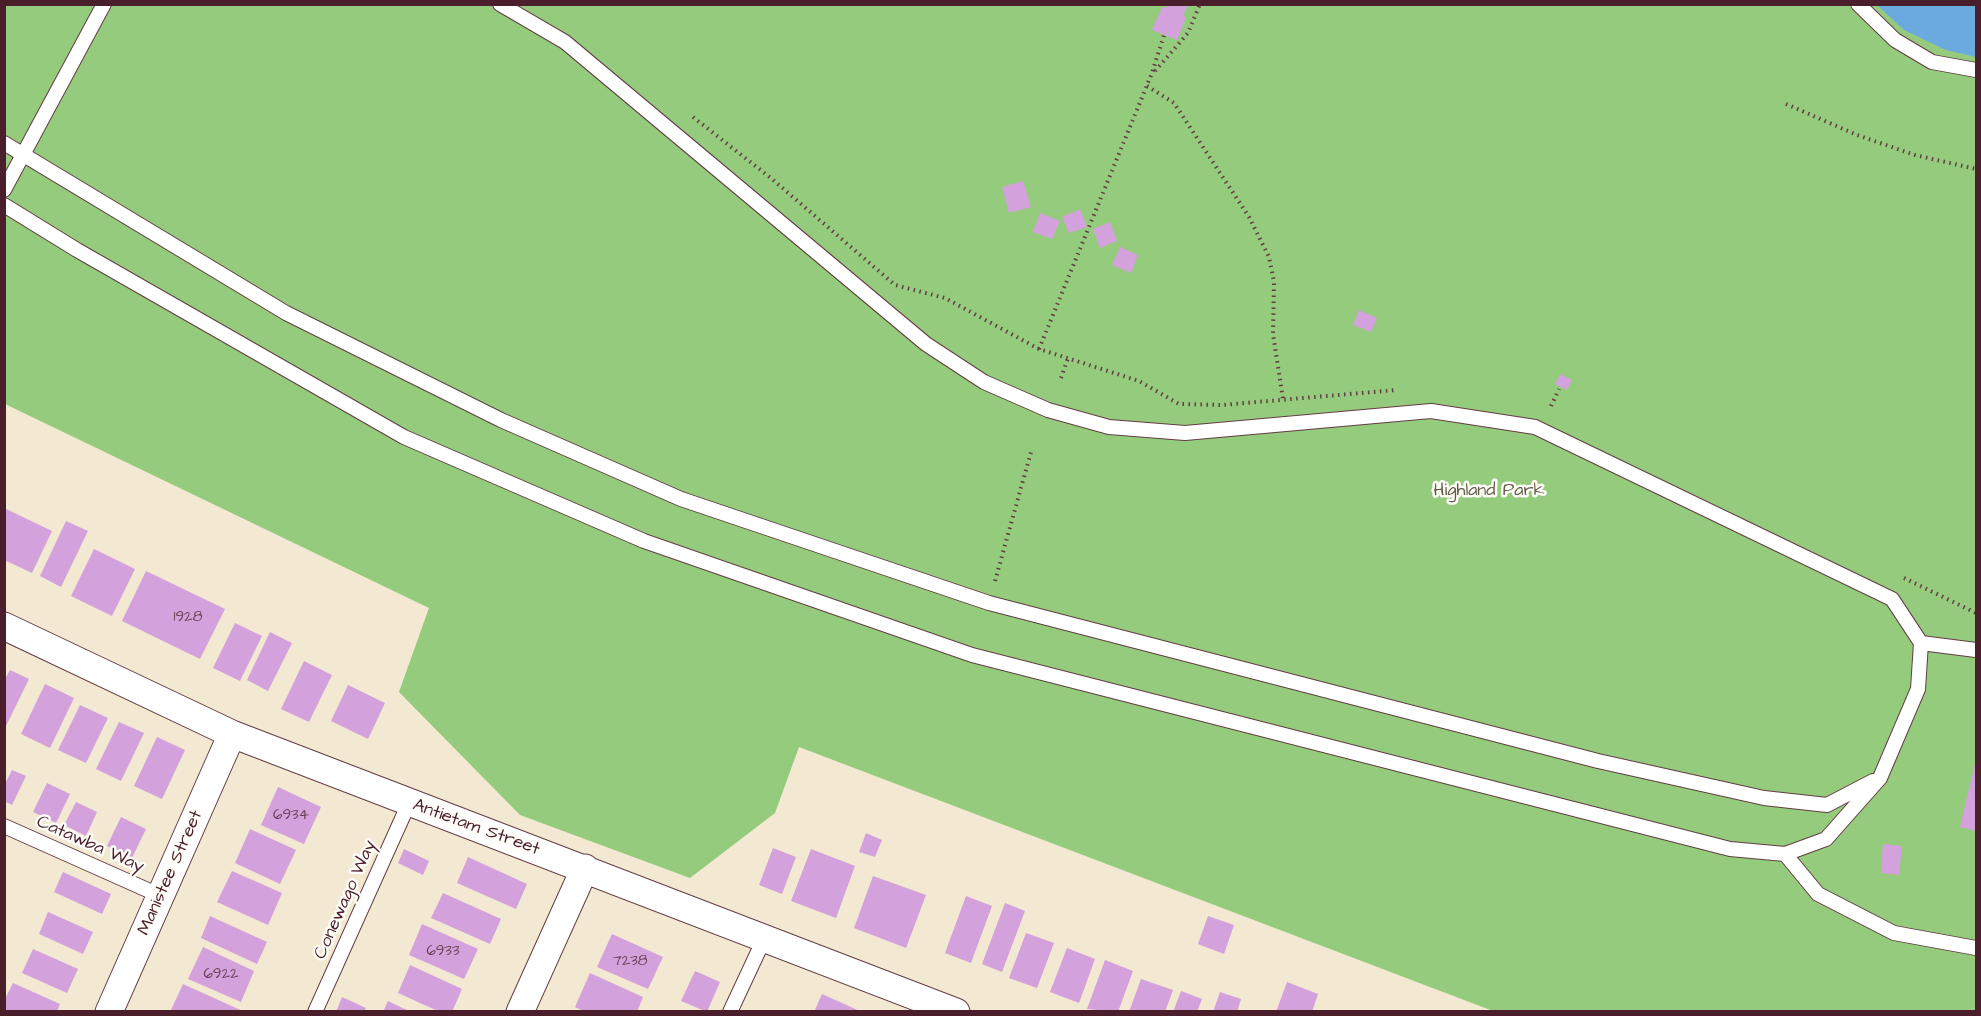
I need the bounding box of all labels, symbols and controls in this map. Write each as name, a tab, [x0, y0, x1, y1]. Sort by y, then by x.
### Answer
park label: Highland Park	[1434, 480, 1544, 502]
house number: 1928	[174, 609, 202, 627]
street label: Antietam Street	[410, 795, 542, 861]
street label: Manistee Street	[134, 807, 208, 939]
house number: 6934	[273, 807, 309, 825]
street label: Catawba Way	[33, 812, 147, 878]
street label: Conewago Way	[310, 837, 382, 963]
house number: 6933	[426, 943, 460, 961]
house number: 7238	[612, 953, 648, 971]
house number: 6922	[203, 966, 239, 984]

